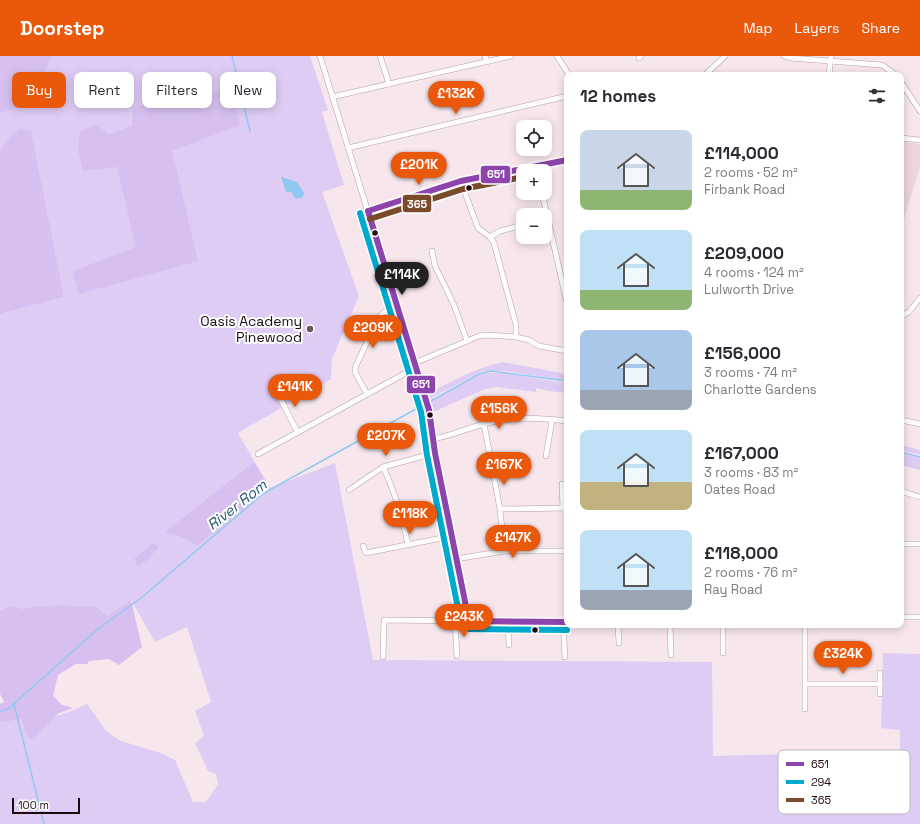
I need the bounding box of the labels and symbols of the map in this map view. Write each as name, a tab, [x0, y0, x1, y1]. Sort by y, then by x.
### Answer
pin: £132K	[428, 81, 484, 115]
pin: £201K	[391, 152, 447, 186]
line badge: 651	[480, 165, 511, 184]
text: 651	[487, 167, 505, 181]
unlabelled marker	[464, 183, 474, 193]
line badge: 365	[402, 194, 432, 213]
text: 365	[407, 197, 427, 211]
unlabelled marker	[370, 228, 380, 238]
pin: £114K	[374, 262, 430, 296]
place label: Oasis Academy Pinewood	[200, 312, 302, 346]
pin: £209K	[345, 315, 401, 349]
marker: Oasis Academy Pinewood	[305, 324, 315, 334]
pin: £141K	[267, 374, 323, 408]
line badge: 651	[406, 375, 436, 394]
text: 651	[412, 377, 430, 391]
pin: £156K	[471, 396, 527, 430]
unlabelled marker	[425, 410, 435, 420]
pin: £207K	[358, 423, 414, 457]
pin: £167K	[476, 452, 532, 486]
water label: River Rom	[203, 475, 271, 534]
pin: £118K	[382, 501, 438, 535]
pin: £147K	[485, 525, 541, 559]
pin: £243K	[436, 604, 492, 638]
unlabelled marker	[530, 625, 540, 635]
pin: £324K	[815, 641, 871, 675]
legend	[778, 750, 910, 814]
text: 651	[811, 757, 829, 771]
text: 294	[811, 775, 831, 789]
text: 365	[811, 793, 831, 807]
scale bar	[12, 796, 80, 815]

